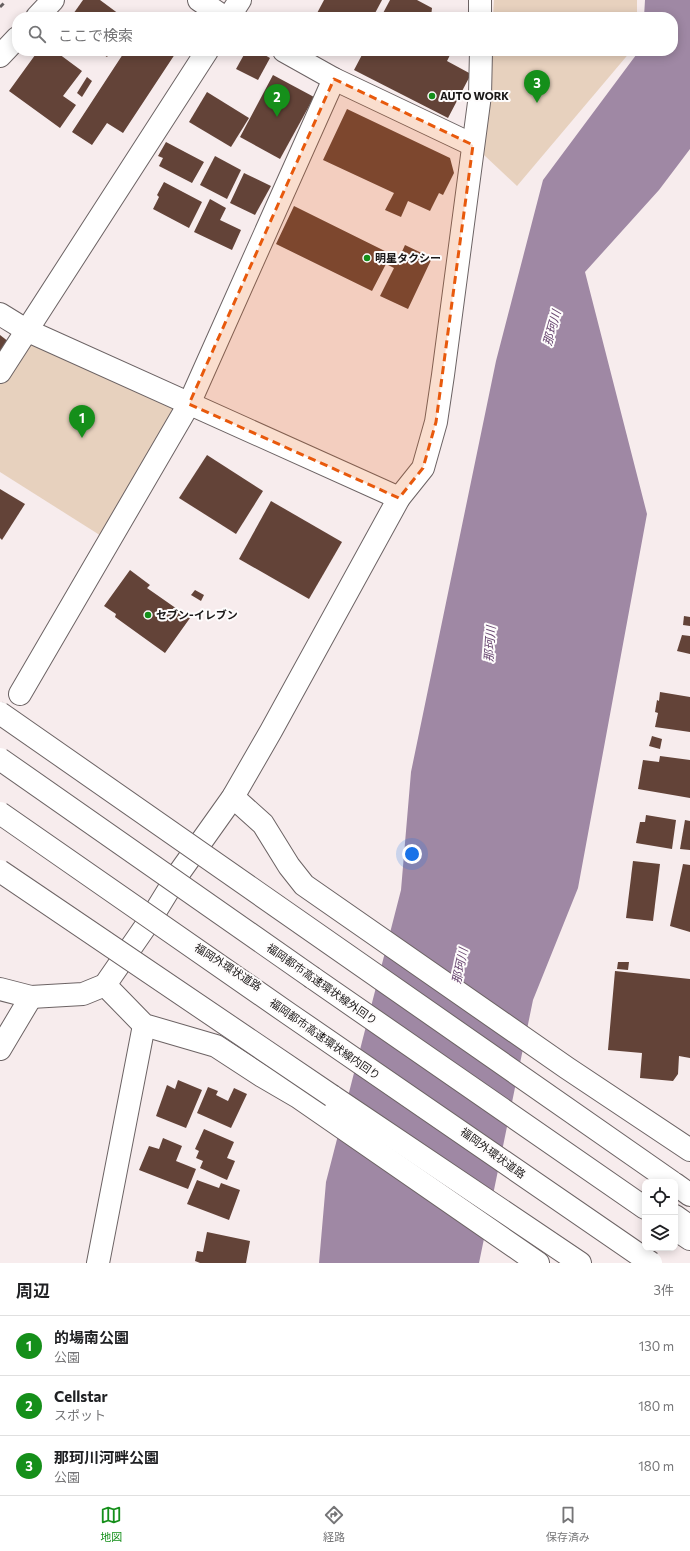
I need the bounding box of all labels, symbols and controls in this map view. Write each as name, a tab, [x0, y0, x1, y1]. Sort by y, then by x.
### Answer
search box	[12, 12, 678, 56]
icon: search	[26, 23, 48, 45]
text: ここで検索	[58, 26, 133, 44]
pin: 3	[524, 70, 550, 103]
pin: 2	[264, 84, 290, 117]
place label: AUTO WORK	[440, 89, 509, 102]
marker: AUTO WORK	[427, 91, 437, 101]
place label: 明星タクシー	[375, 251, 441, 264]
marker: 明星タクシー	[362, 253, 372, 263]
water label: 那珂川	[539, 307, 563, 347]
pin: 1	[69, 405, 95, 438]
place label: セブン-イレブン	[156, 608, 238, 621]
marker: セブン-イレブン	[143, 610, 153, 620]
water label: 那珂川	[481, 623, 497, 662]
your location	[402, 844, 422, 864]
street label: 福岡外環状道路	[192, 940, 264, 993]
street label: 福岡都市高速環状線外回り	[264, 940, 380, 1027]
water label: 那珂川	[448, 945, 470, 985]
street label: 福岡都市高速環状線内回り	[267, 995, 383, 1082]
street label: 福岡外環状道路	[458, 1125, 528, 1180]
map controls	[642, 1179, 678, 1251]
button: locate	[642, 1179, 678, 1215]
button: layers	[642, 1215, 678, 1251]
text: 周辺	[16, 1280, 50, 1301]
text: 3件	[654, 1282, 674, 1298]
text: 的場南公園	[54, 1328, 129, 1346]
text: 1	[26, 1338, 32, 1354]
text: 130 m	[639, 1338, 674, 1354]
text: 公園	[54, 1349, 80, 1365]
text: Cellstar	[54, 1387, 108, 1405]
text: 2	[25, 1398, 33, 1414]
text: 180 m	[638, 1398, 674, 1414]
text: スポット	[54, 1407, 106, 1423]
text: 那珂川河畔公園	[54, 1448, 159, 1466]
text: 3	[25, 1458, 33, 1474]
text: 180 m	[638, 1458, 674, 1474]
text: 公園	[54, 1469, 80, 1485]
tab: 地図	[100, 1504, 122, 1544]
tab: 経路	[323, 1504, 345, 1544]
tab: 保存済み	[546, 1504, 590, 1544]

